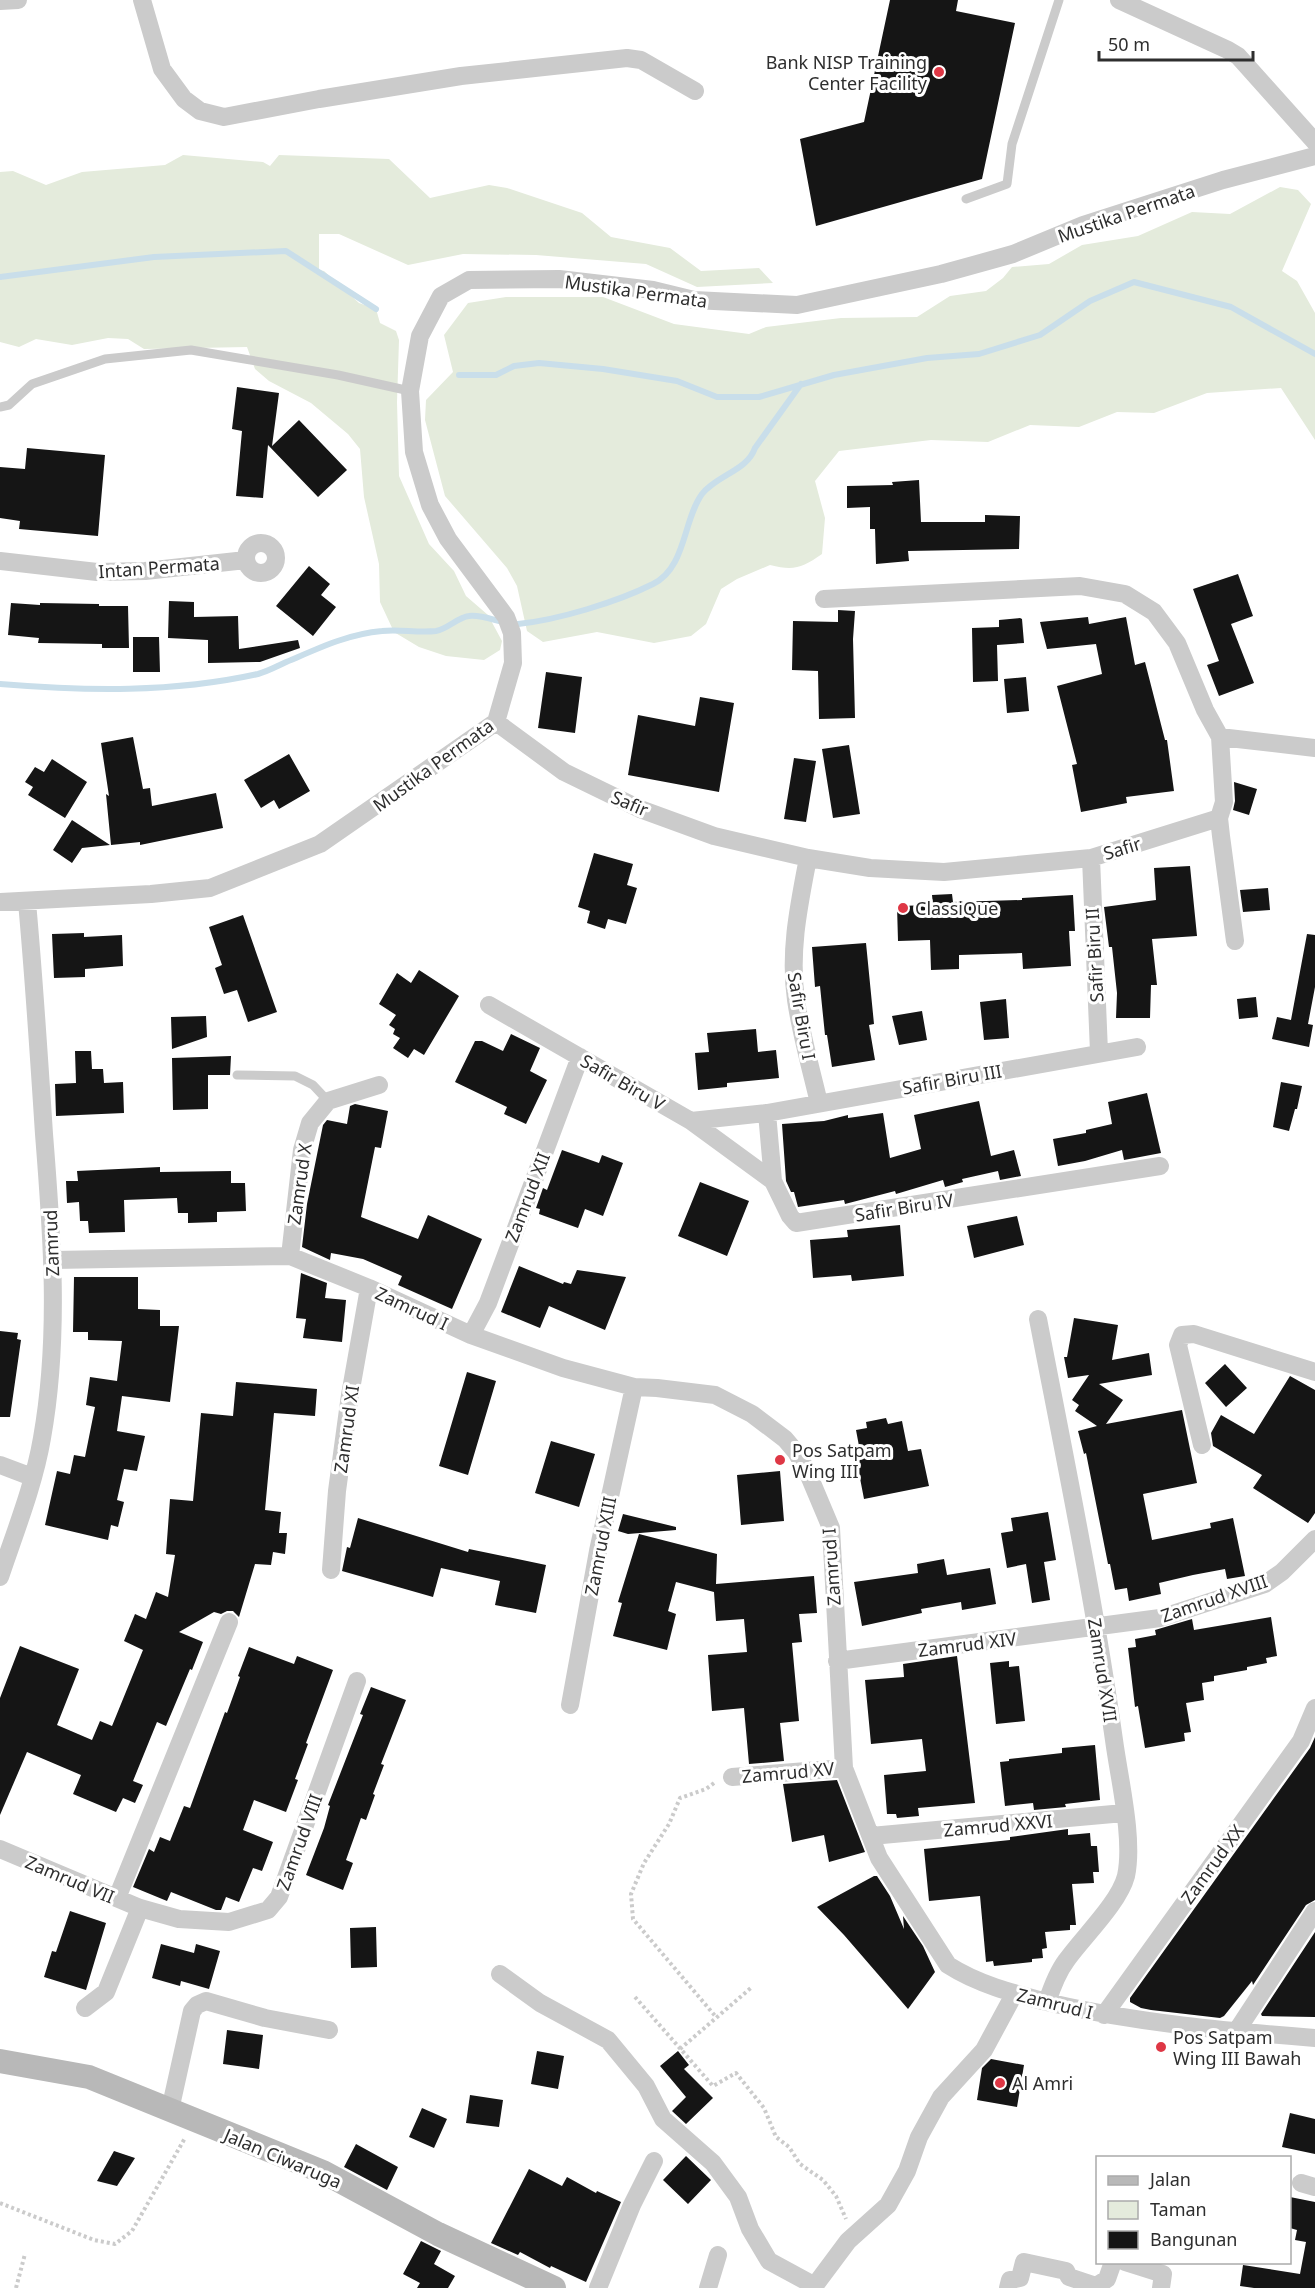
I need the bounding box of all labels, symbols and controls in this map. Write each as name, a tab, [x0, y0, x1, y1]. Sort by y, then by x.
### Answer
scale bar	[1099, 24, 1254, 62]
text: 50 m	[1108, 32, 1150, 56]
place label: Bank NISP Training Center Facility	[766, 50, 928, 95]
marker: Bank NISP Training Center Facility	[932, 65, 946, 79]
street label: Mustika Permata	[1054, 178, 1198, 248]
street label: Mustika Permata	[563, 269, 709, 313]
street label: Intan Permata	[97, 551, 221, 583]
street label: Mustika Permata	[368, 713, 498, 817]
street label: Safir	[608, 784, 653, 822]
street label: Safir	[1100, 831, 1144, 865]
place label: ClassiQue	[915, 896, 998, 920]
marker: ClassiQue	[896, 901, 910, 915]
street label: Safir Biru II	[1080, 907, 1108, 1003]
street label: Safir Biru I	[782, 970, 822, 1062]
street label: Safir Biru V	[577, 1048, 670, 1116]
street label: Safir Biru III	[900, 1058, 1004, 1100]
street label: Zamrud X	[281, 1141, 317, 1226]
street label: Zamrud XII	[499, 1149, 555, 1245]
street label: Safir Biru IV	[853, 1187, 955, 1227]
street label: Zamrud	[38, 1209, 64, 1277]
street label: Zamrud I	[372, 1281, 452, 1335]
street label: Zamrud XI	[328, 1384, 364, 1474]
place label: Pos Satpam Wing III	[792, 1438, 892, 1483]
marker: Pos Satpam Wing III	[773, 1453, 787, 1467]
street label: Zamrud XIII	[579, 1494, 621, 1598]
street label: Zamrud I	[816, 1527, 846, 1607]
street label: Zamrud XVIII	[1158, 1569, 1270, 1627]
street label: Zamrud XVII	[1083, 1616, 1123, 1724]
street label: Zamrud XIV	[916, 1626, 1018, 1662]
street label: Zamrud XV	[741, 1756, 836, 1788]
street label: Zamrud VIII	[271, 1791, 327, 1893]
street label: Zamrud XXVI	[942, 1808, 1054, 1842]
street label: Zamrud XX	[1175, 1819, 1249, 1909]
street label: Zamrud VII	[22, 1849, 118, 1909]
street label: Zamrud I	[1014, 1982, 1096, 2024]
place label: Pos Satpam Wing III Bawah	[1173, 2025, 1301, 2070]
marker: Pos Satpam Wing III Bawah	[1154, 2040, 1168, 2054]
place label: Al Amri	[1012, 2071, 1073, 2095]
marker: Al Amri	[993, 2076, 1007, 2090]
street label: Jalan Ciwaruga	[219, 2122, 345, 2194]
legend	[1096, 2156, 1291, 2264]
text: Jalan	[1148, 2167, 1191, 2191]
text: Taman	[1150, 2197, 1207, 2221]
text: Bangunan	[1150, 2227, 1237, 2251]

